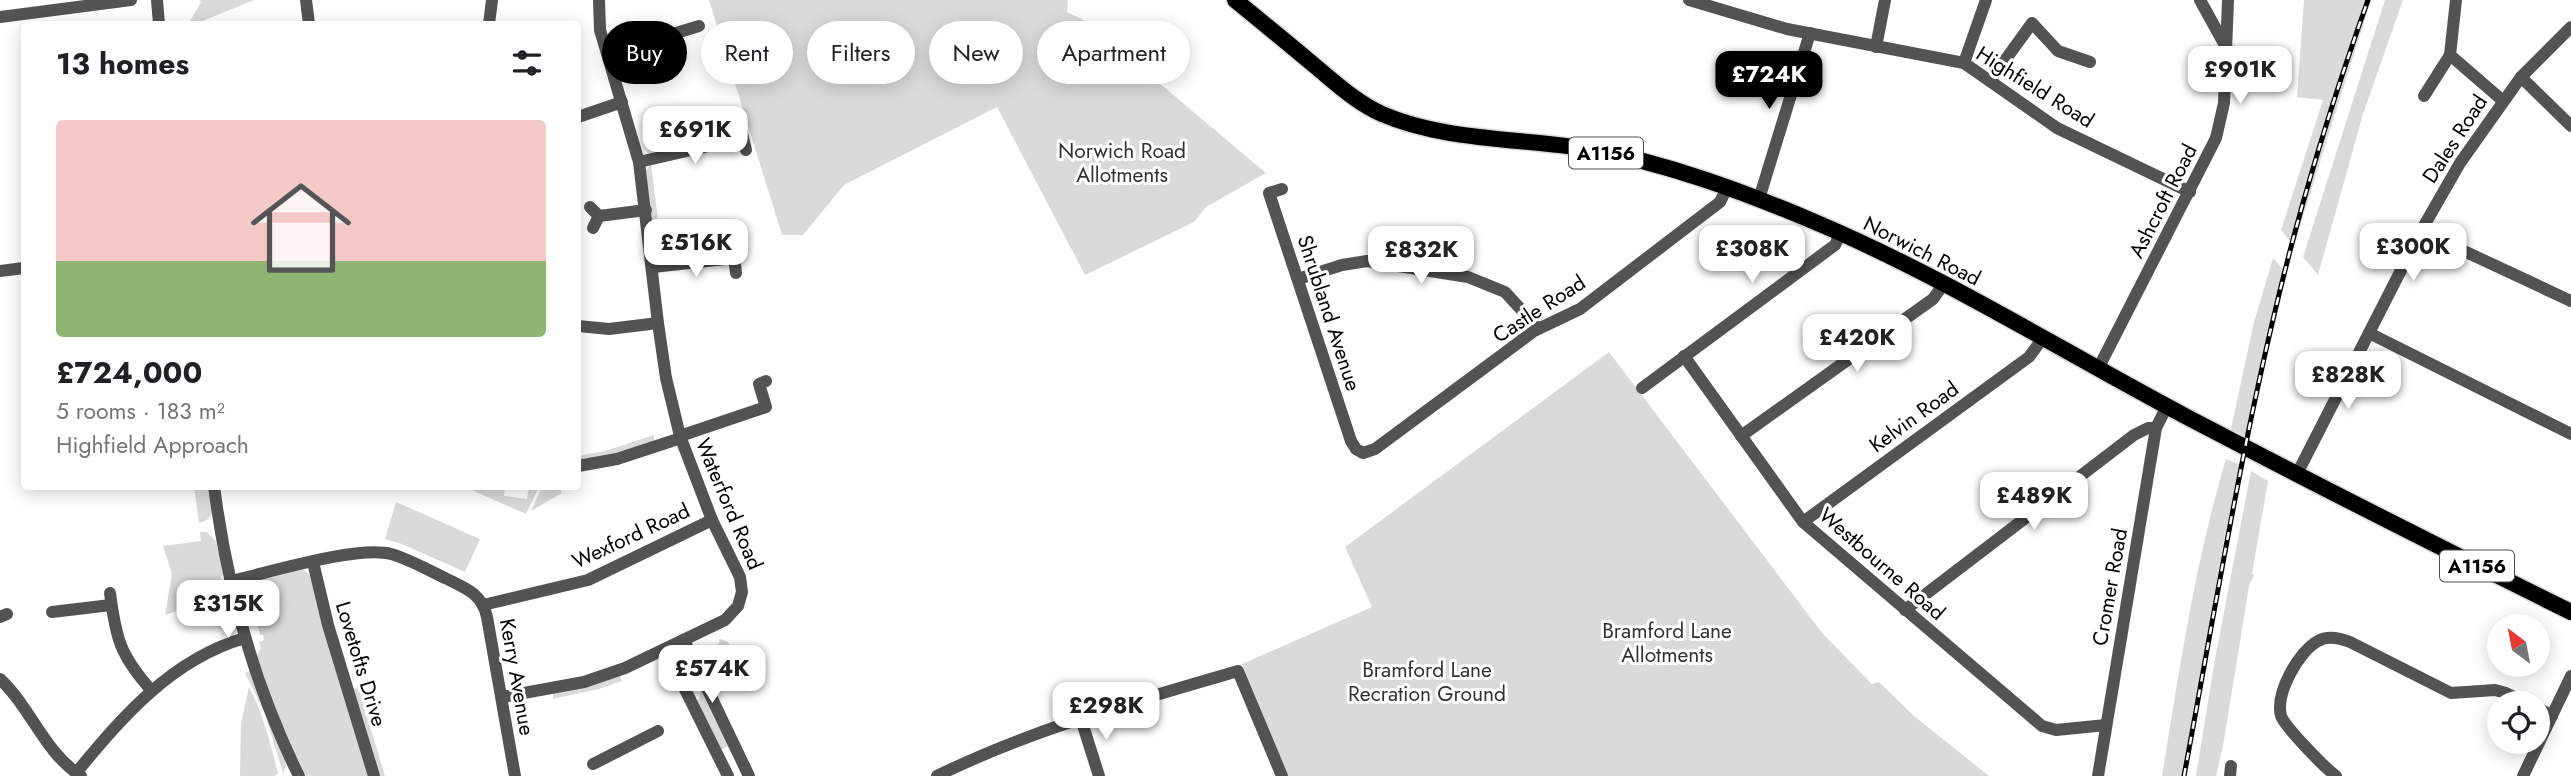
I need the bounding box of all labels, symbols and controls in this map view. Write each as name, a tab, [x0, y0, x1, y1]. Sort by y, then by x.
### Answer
chip: Buy	[602, 21, 687, 84]
chip: Rent	[701, 21, 793, 84]
chip: Filters	[807, 21, 915, 84]
chip: New	[929, 21, 1023, 84]
chip: Apartment	[1037, 21, 1190, 84]
street label: Highfield Road	[1970, 39, 2100, 135]
text: 13 homes	[56, 42, 189, 85]
icon: filters	[508, 44, 546, 82]
pin: £901K	[2191, 46, 2289, 106]
pin: £724K	[1720, 52, 1818, 111]
text: £901K	[2204, 52, 2276, 86]
text: £724K	[1731, 57, 1807, 91]
street label: Dales Road	[2415, 89, 2495, 189]
pin: £691K	[646, 106, 744, 166]
text: £691K	[659, 112, 731, 146]
park label: Norwich Road Allotments	[1058, 136, 1186, 190]
road number: A1156	[1569, 138, 1643, 168]
street label: Ashcroft Road	[2121, 139, 2205, 263]
icon: home	[238, 165, 364, 291]
street label: Norwich Road	[1858, 209, 1986, 293]
pin: £516K	[647, 219, 745, 279]
pin: £300K	[2364, 224, 2462, 283]
text: £516K	[660, 225, 732, 259]
pin: £832K	[1372, 226, 1470, 286]
pin: £308K	[1703, 226, 1801, 285]
text: £300K	[2376, 229, 2450, 263]
street label: Shrubland Avenue	[1290, 231, 1368, 395]
text: £308K	[1715, 231, 1789, 265]
text: £832K	[1384, 232, 1458, 266]
street label: Castle Road	[1487, 268, 1591, 350]
pin: £420K	[1808, 314, 1906, 374]
text: £420K	[1819, 320, 1895, 354]
text: £724,000	[56, 351, 202, 394]
pin: £828K	[2299, 352, 2397, 411]
text: £828K	[2311, 357, 2385, 391]
street label: Kelvin Road	[1863, 374, 1965, 460]
text: 5 rooms · 183 m²	[56, 394, 225, 428]
text: Highfield Approach	[56, 428, 249, 462]
street label: Waterford Road	[688, 434, 770, 574]
pin: £489K	[1985, 472, 2083, 532]
text: £489K	[1996, 478, 2072, 512]
street label: Wexford Road	[567, 496, 695, 576]
street label: Westbourne Road	[1812, 501, 1952, 627]
street label: Cromer Road	[2085, 526, 2135, 648]
road number: A1156	[2440, 551, 2514, 582]
pin: £315K	[179, 580, 277, 640]
text: £315K	[193, 586, 263, 620]
street label: Lovetofts Drive	[328, 598, 394, 730]
north arrow	[2487, 614, 2550, 677]
map controls	[2487, 614, 2550, 754]
street label: Kerry Avenue	[492, 616, 542, 738]
park label: Bramford Lane Allotments	[1602, 616, 1732, 670]
pin: £574K	[663, 646, 761, 705]
text: £574K	[675, 651, 749, 685]
park label: Bramford Lane Recration Ground	[1348, 655, 1506, 709]
pin: £298K	[1057, 682, 1155, 742]
text: £298K	[1068, 688, 1144, 722]
button: locate	[2487, 691, 2550, 754]

